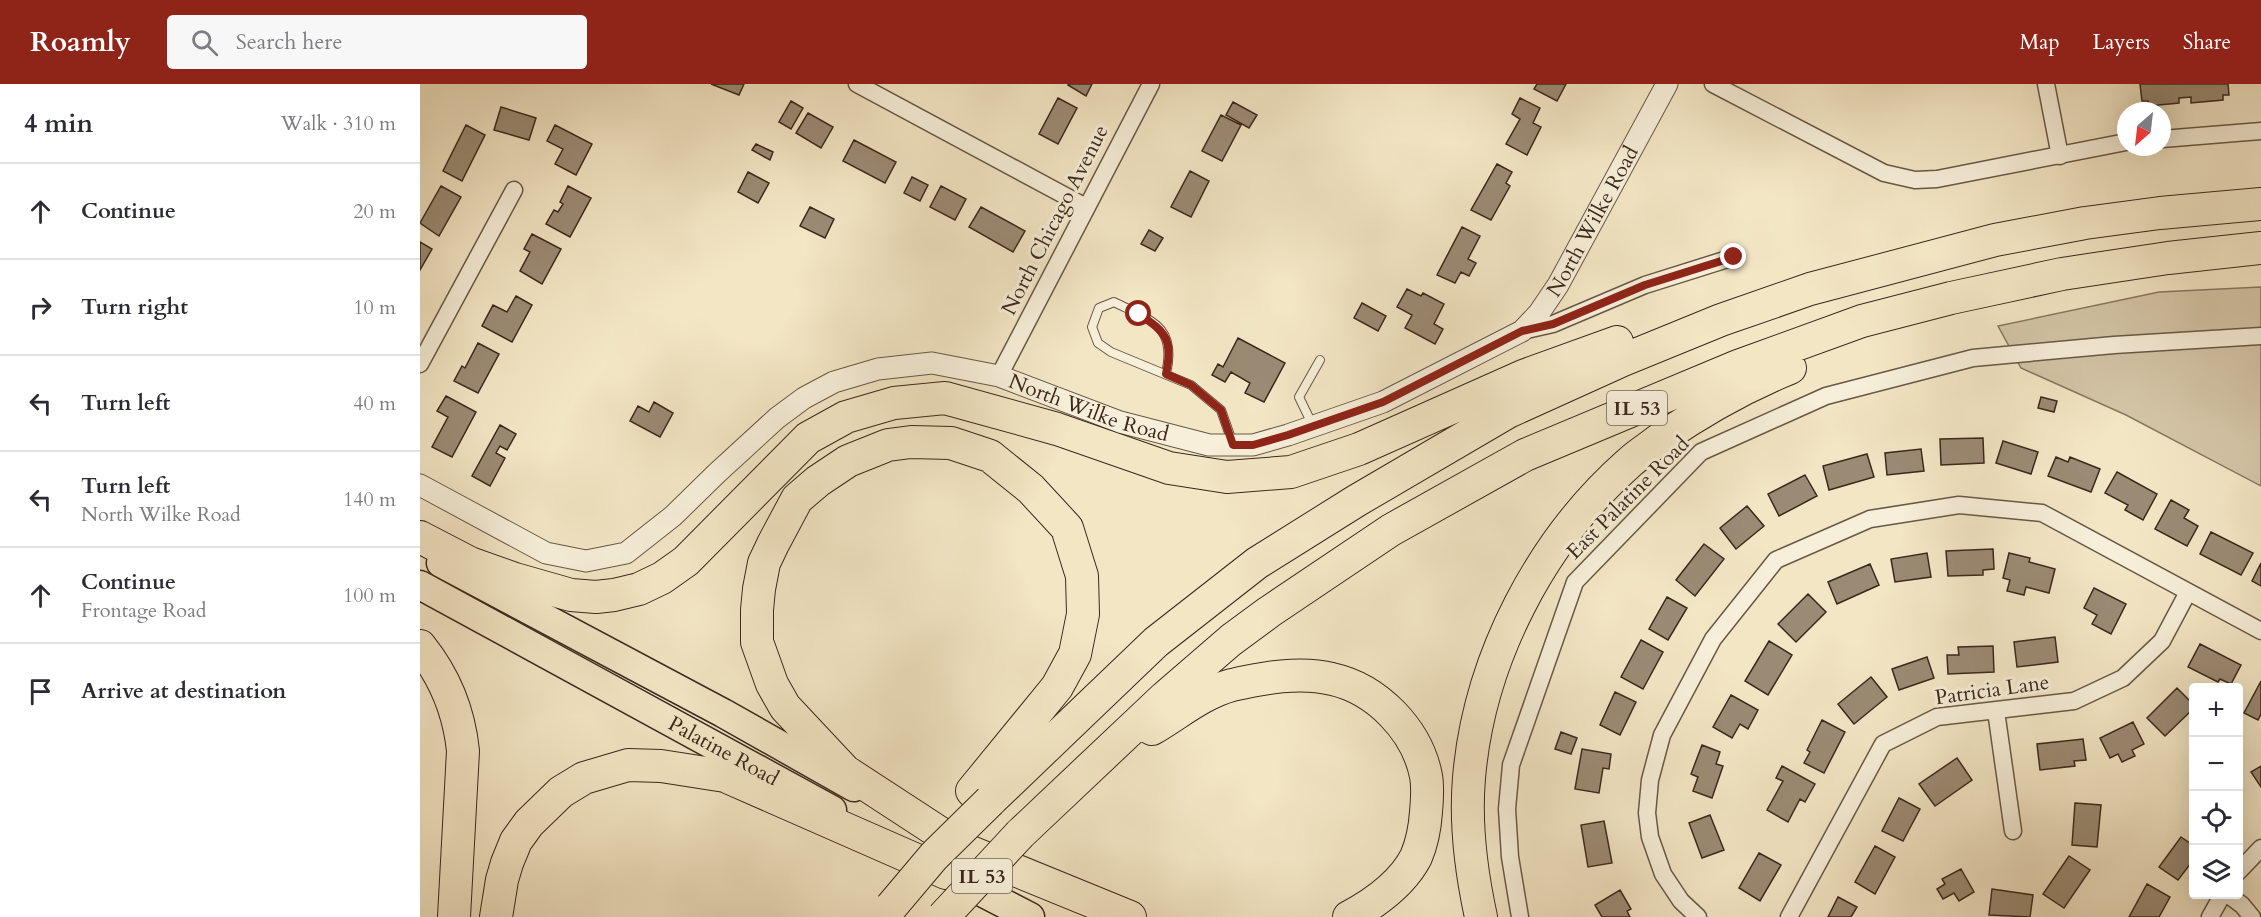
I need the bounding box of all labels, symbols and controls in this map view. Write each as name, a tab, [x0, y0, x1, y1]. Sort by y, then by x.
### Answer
search box	[167, 15, 587, 69]
text: Roamly	[30, 23, 131, 61]
icon: search	[188, 26, 221, 59]
text: Search here	[236, 27, 342, 57]
text: Map	[2020, 28, 2060, 57]
text: Layers	[2093, 28, 2150, 57]
text: Share	[2183, 28, 2231, 57]
north arrow	[2117, 102, 2171, 156]
text: 4 min	[24, 106, 93, 141]
text: Walk · 310 m	[281, 110, 396, 137]
street label: North Chicago Avenue	[994, 120, 1116, 320]
street label: North Wilke Road	[1540, 141, 1645, 303]
icon: ahead	[24, 195, 57, 228]
text: Continue	[81, 196, 176, 226]
text: 20 m	[353, 198, 396, 225]
route end	[1720, 243, 1746, 269]
icon: right	[24, 291, 57, 324]
text: Turn right	[81, 292, 188, 322]
text: 10 m	[353, 294, 396, 321]
route start	[1125, 300, 1151, 326]
street label: North Wilke Road	[1005, 367, 1172, 449]
icon: left	[24, 387, 57, 420]
text: Turn left	[81, 388, 170, 418]
text: 40 m	[353, 390, 396, 417]
road number: IL 53	[1607, 391, 1667, 425]
street label: East Palatine Road	[1560, 430, 1696, 566]
text: Turn left	[81, 471, 170, 501]
icon: left	[24, 483, 57, 516]
text: 140 m	[343, 486, 396, 513]
text: North Wilke Road	[81, 501, 241, 528]
text: Continue	[81, 567, 176, 597]
icon: ahead	[24, 579, 57, 612]
text: 100 m	[343, 582, 396, 609]
text: Frontage Road	[81, 597, 206, 624]
street label: Patricia Lane	[1933, 668, 2051, 712]
icon: arrive	[24, 675, 57, 708]
text: Arrive at destination	[81, 676, 286, 706]
map controls	[2189, 683, 2243, 899]
button: +	[2189, 683, 2243, 737]
street label: Palatine Road	[663, 709, 784, 793]
button: −	[2189, 737, 2243, 791]
button: locate	[2189, 791, 2243, 845]
button: layers	[2189, 845, 2243, 899]
road number: IL 53	[952, 859, 1012, 893]

